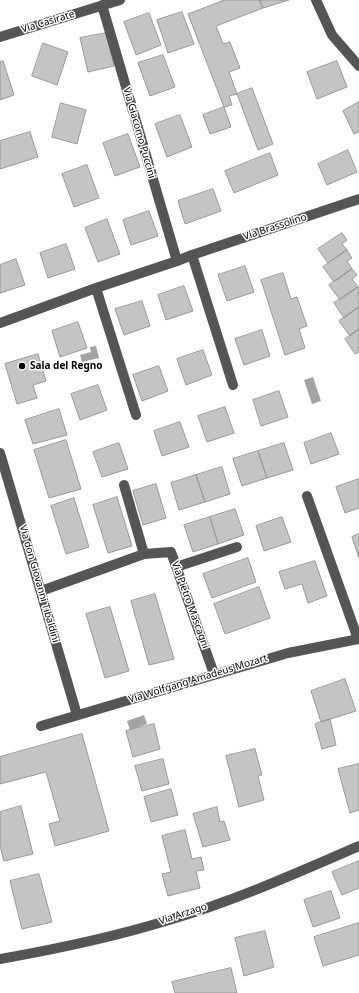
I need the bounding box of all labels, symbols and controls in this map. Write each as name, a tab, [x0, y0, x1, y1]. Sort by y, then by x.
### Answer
street label: Via Casirate	[20, 8, 76, 36]
street label: Via Giacomo Puccini	[120, 86, 158, 180]
street label: Via Brassolino	[242, 211, 308, 243]
place label: Sala del Regno	[30, 360, 103, 372]
marker: Sala del Regno	[17, 361, 27, 371]
street label: Via don Giovanni Tibaldini	[16, 524, 62, 644]
street label: Via Pietro Mascagni	[169, 560, 211, 650]
street label: Via Wolfgang Amadeus Mozart	[127, 652, 269, 706]
street label: Via Arzago	[157, 901, 209, 927]

